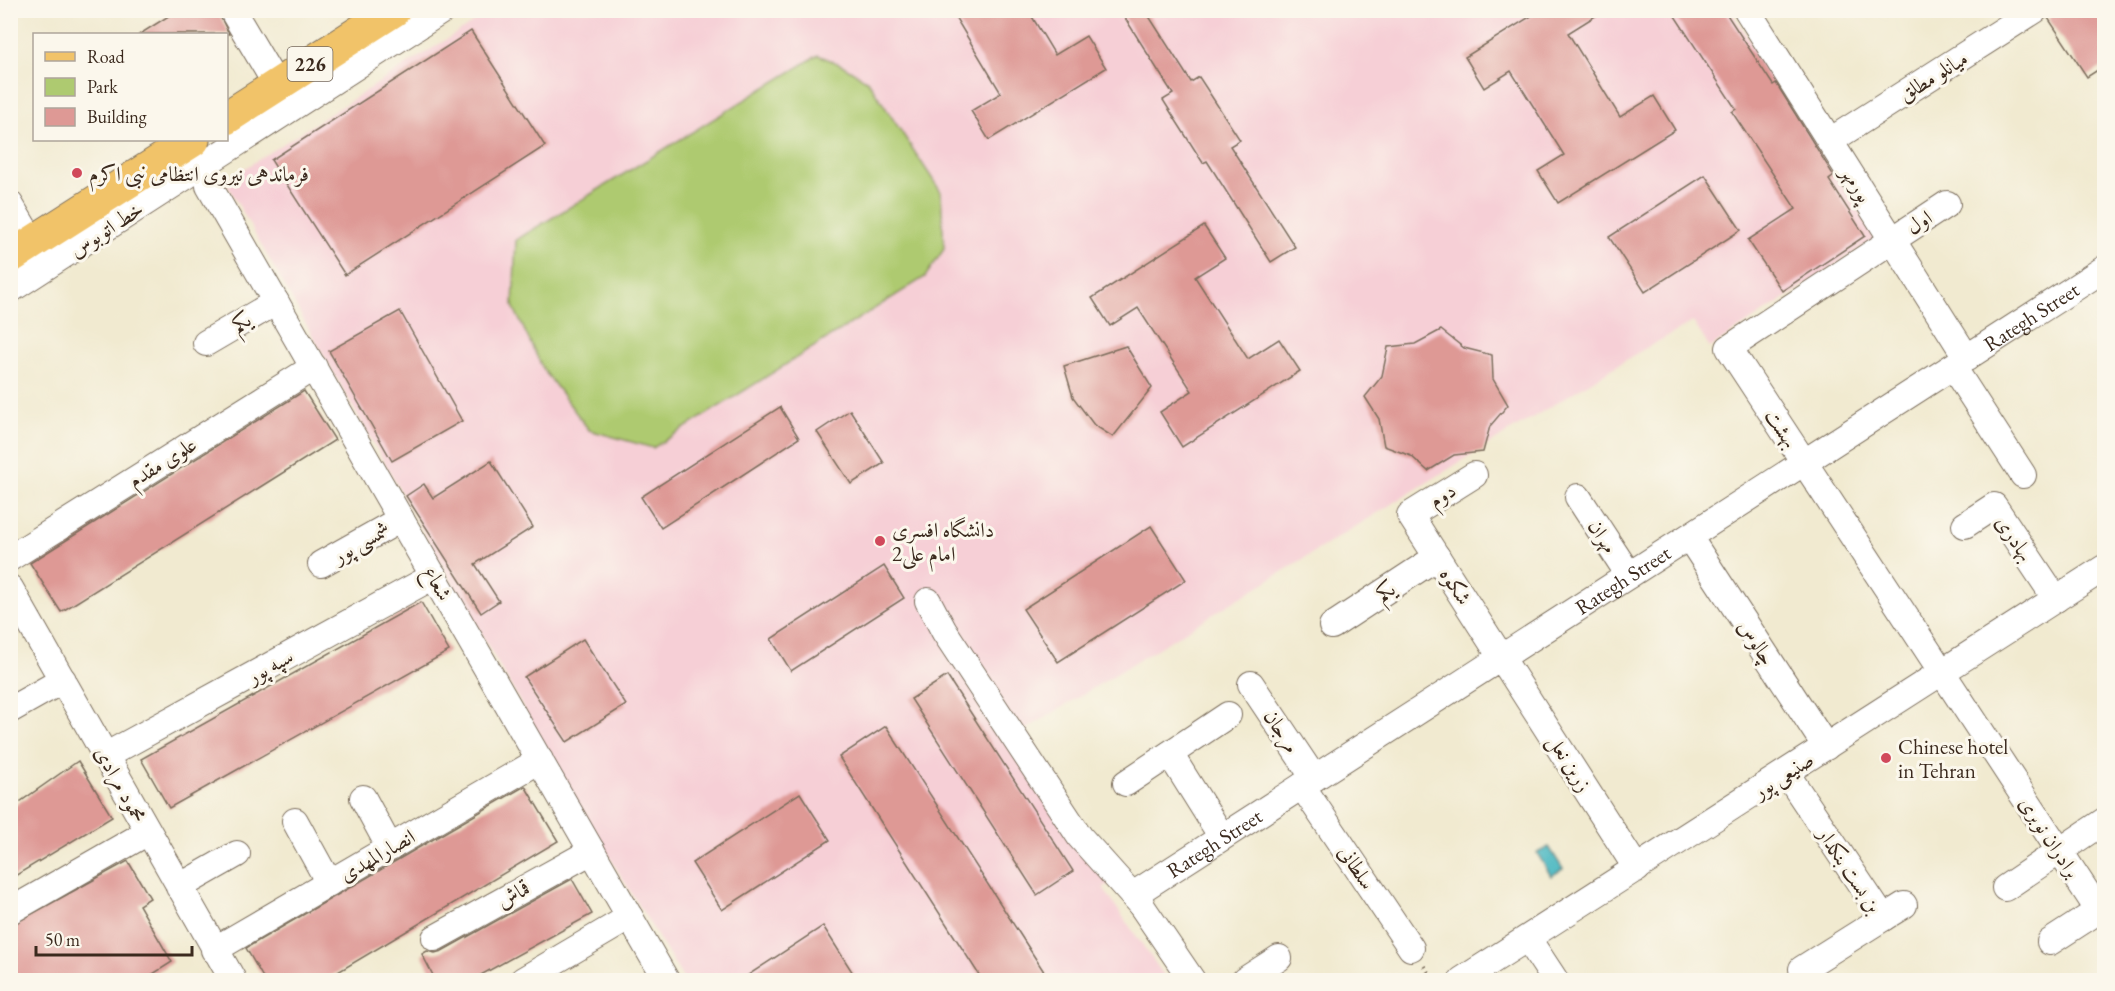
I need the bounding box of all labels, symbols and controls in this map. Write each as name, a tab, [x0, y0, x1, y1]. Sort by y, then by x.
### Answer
legend	[33, 33, 228, 141]
street label: میانلو مطلق	[1893, 44, 1973, 108]
text: Road	[87, 45, 126, 68]
road number: 226	[288, 47, 332, 81]
text: Park	[87, 75, 118, 98]
text: Building	[87, 105, 147, 128]
street label: پورمهر	[1833, 159, 1879, 209]
place label: فرماندهی نیروی انتظامی نبی اکرم	[89, 160, 309, 192]
marker: فرماندهی نیروی انتظامی نبی اکرم	[70, 166, 84, 180]
street label: خط اتوبوس	[64, 195, 148, 263]
street label: اول	[1901, 204, 1937, 240]
street label: Rategh Street	[1978, 275, 2084, 357]
street label: یکم	[226, 305, 260, 344]
street label: بهشت	[1759, 403, 1805, 453]
street label: علوی مقدم	[123, 430, 204, 498]
street label: دوم	[1423, 476, 1463, 518]
street label: بهادری	[1989, 510, 2040, 567]
street label: مهران	[1581, 514, 1624, 559]
street label: شمسی پور	[326, 515, 396, 572]
place label: دانشگاه افسری امام علی2	[892, 516, 994, 572]
marker: دانشگاه افسری امام علی2	[873, 534, 887, 548]
street label: Rategh Street	[1570, 538, 1676, 620]
street label: شعاع	[413, 561, 459, 608]
street label: شکوه	[1434, 562, 1478, 610]
street label: یکم	[1370, 574, 1405, 613]
street label: چالوس	[1731, 614, 1782, 671]
street label: سپه پور	[240, 642, 299, 692]
street label: مرجان	[1256, 704, 1306, 759]
street label: زرین نعل	[1540, 729, 1598, 798]
place label: Chinese hotel in Tehran	[1898, 733, 2008, 784]
street label: محمود مرادی	[87, 741, 153, 828]
street label: صنیعی پور	[1746, 745, 1820, 807]
marker: Chinese hotel in Tehran	[1879, 751, 1893, 765]
street label: برادران نوبری	[2014, 791, 2087, 883]
street label: Rategh Street	[1161, 802, 1267, 883]
street label: بن بست بنکدار	[1811, 820, 1888, 918]
street label: انصارالمهدی	[334, 823, 420, 887]
street label: سلطانی	[1332, 840, 1382, 894]
street label: قماش	[492, 874, 534, 914]
scale bar	[36, 919, 192, 957]
text: 50 m	[45, 928, 80, 951]

